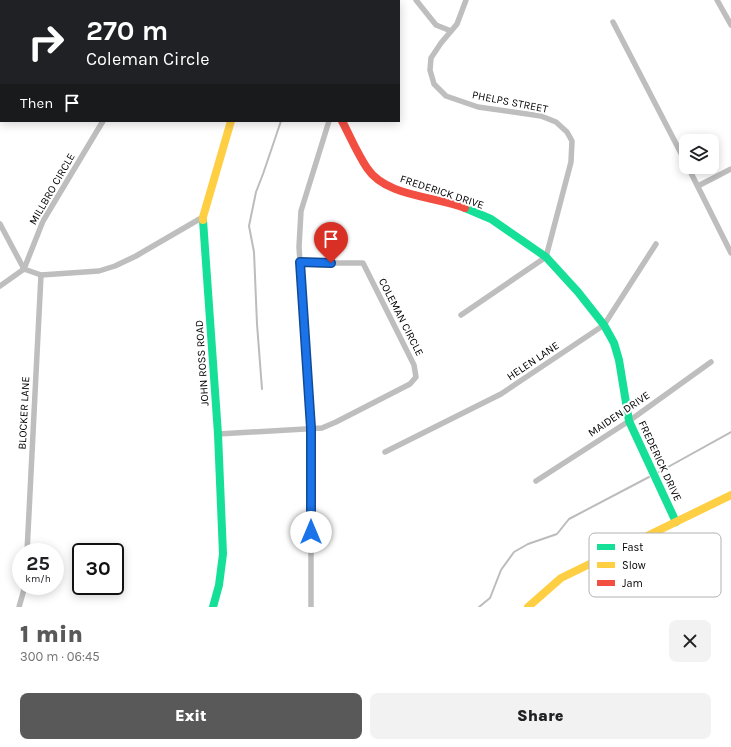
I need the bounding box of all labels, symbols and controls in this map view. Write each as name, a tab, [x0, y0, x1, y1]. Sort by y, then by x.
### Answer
text: 270 m	[86, 14, 168, 47]
icon: right	[20, 16, 72, 68]
text: Coleman Circle	[86, 48, 210, 70]
street label: PHELPS STREET	[471, 88, 549, 116]
icon: arrive	[61, 92, 83, 114]
text: Then	[20, 94, 53, 112]
map controls	[679, 134, 719, 174]
button: layers	[679, 134, 719, 174]
street label: MILLBRO CIRCLE	[26, 151, 78, 227]
street label: FREDERICK DRIVE	[398, 172, 486, 212]
pin	[314, 222, 348, 263]
icon: arrive	[320, 228, 342, 250]
street label: COLEMAN CIRCLE	[376, 276, 426, 358]
street label: JOHN ROSS ROAD	[193, 320, 211, 406]
street label: HELEN LANE	[504, 339, 562, 383]
street label: BLOCKER LANE	[16, 376, 32, 450]
street label: MAIDEN DRIVE	[586, 389, 652, 439]
street label: FREDERICK DRIVE	[636, 419, 684, 503]
position arrow	[290, 511, 332, 553]
legend	[589, 533, 721, 597]
text: Fast	[622, 541, 643, 554]
speed limit sign: 30	[72, 543, 124, 595]
text: 25	[26, 552, 50, 575]
text: Slow	[622, 559, 646, 572]
text: km/h	[25, 573, 51, 585]
text: Jam	[622, 577, 643, 590]
text: 1 min	[20, 620, 83, 648]
button: close	[669, 620, 711, 662]
text: 300 m · 06:45	[20, 649, 100, 664]
button: Exit	[20, 693, 362, 739]
button: Share	[370, 693, 711, 739]

